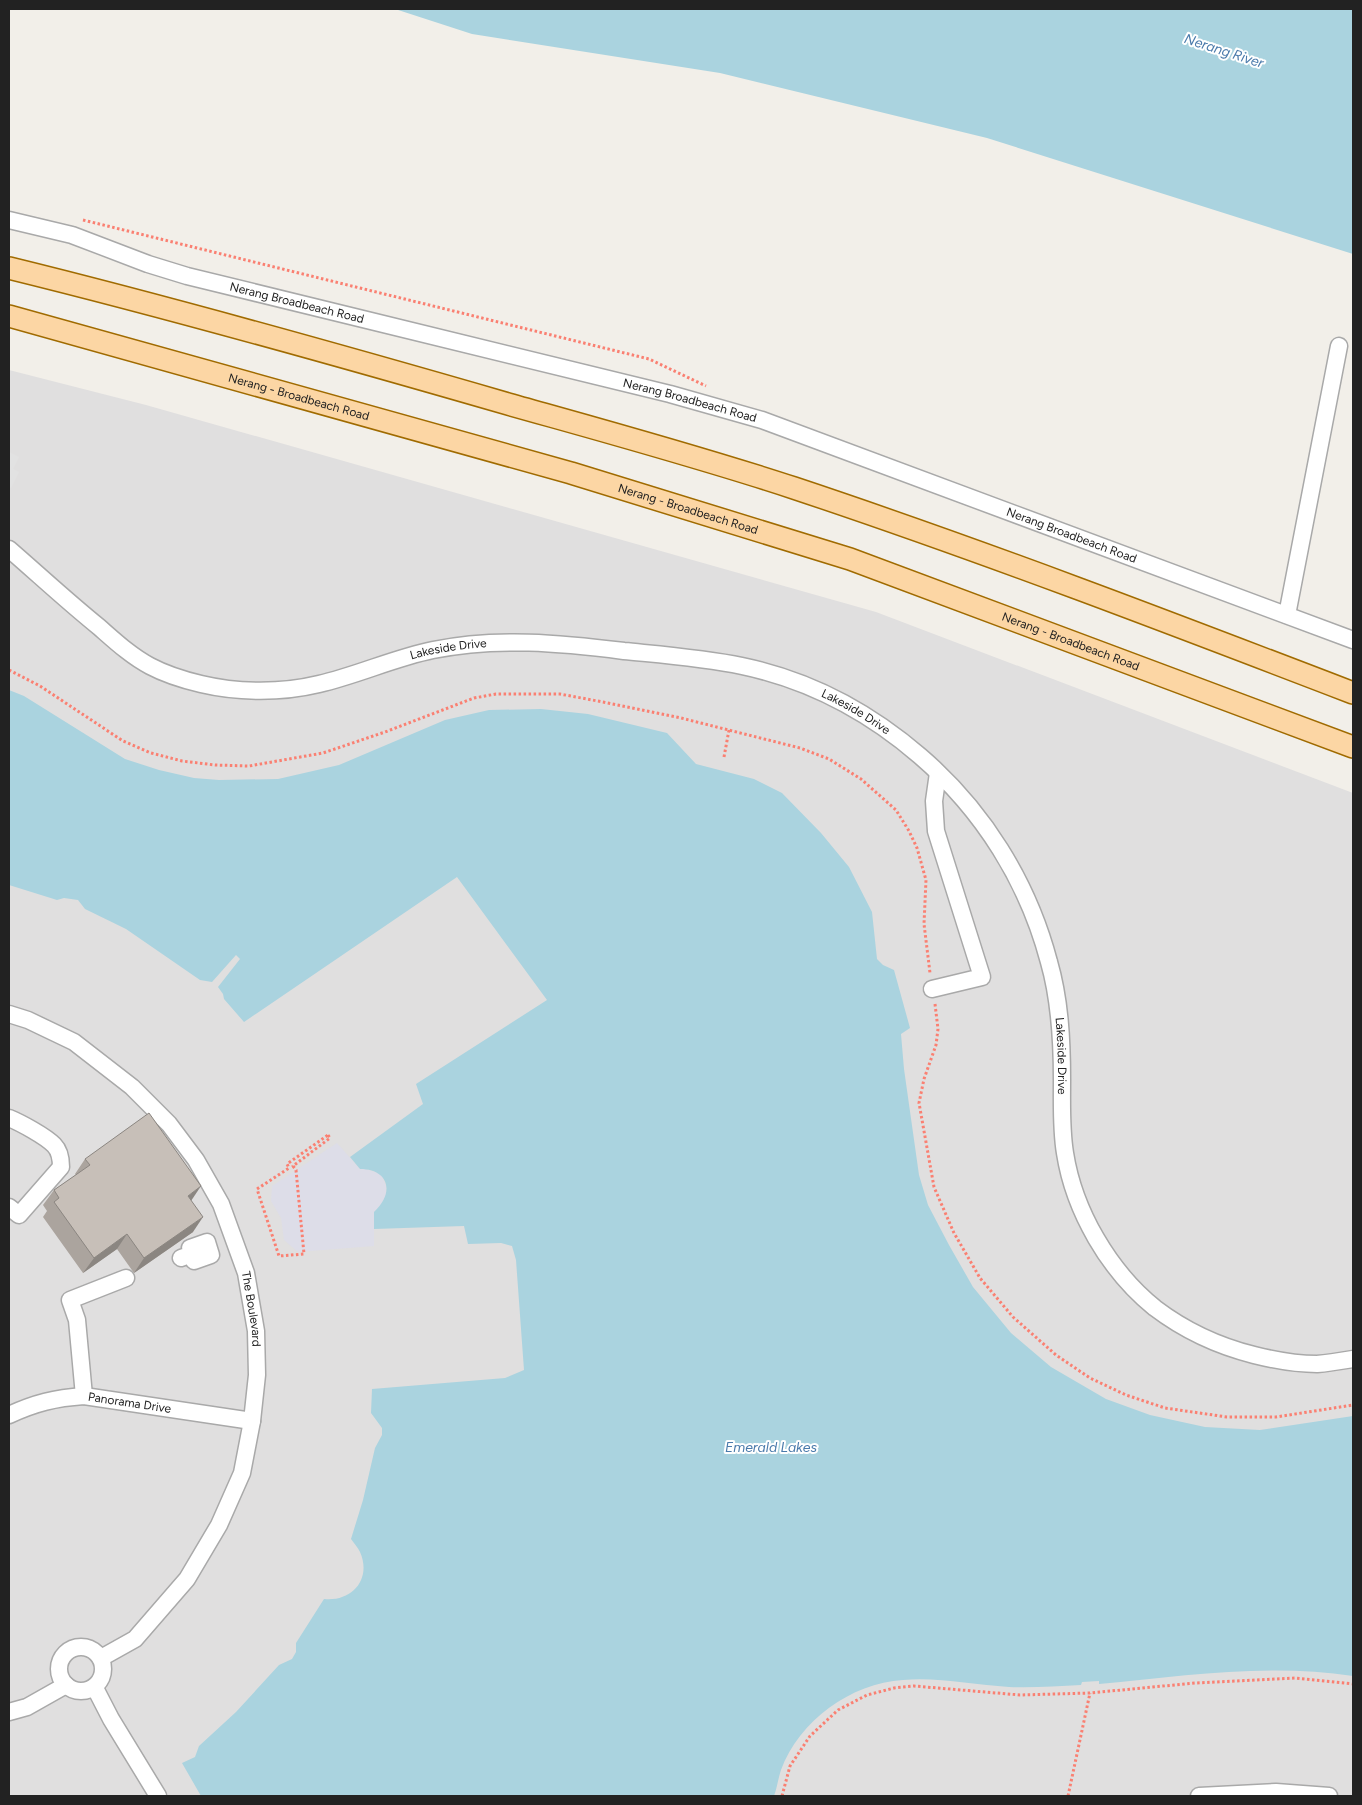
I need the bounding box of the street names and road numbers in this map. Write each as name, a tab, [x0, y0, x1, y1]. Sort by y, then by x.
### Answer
street label: Nerang Broadbeach Road	[228, 280, 365, 326]
street label: Nerang - Broadbeach Road	[227, 371, 371, 423]
street label: Nerang Broadbeach Road	[622, 376, 758, 425]
street label: Nerang - Broadbeach Road	[616, 481, 760, 537]
street label: Nerang Broadbeach Road	[1004, 505, 1139, 566]
street label: Nerang - Broadbeach Road	[1000, 609, 1141, 674]
street label: Lakeside Drive	[408, 636, 487, 662]
street label: Lakeside Drive	[819, 686, 893, 738]
street label: Lakeside Drive	[1052, 1017, 1069, 1095]
street label: The Boulevard	[239, 1270, 263, 1347]
street label: Panorama Drive	[87, 1390, 173, 1416]

